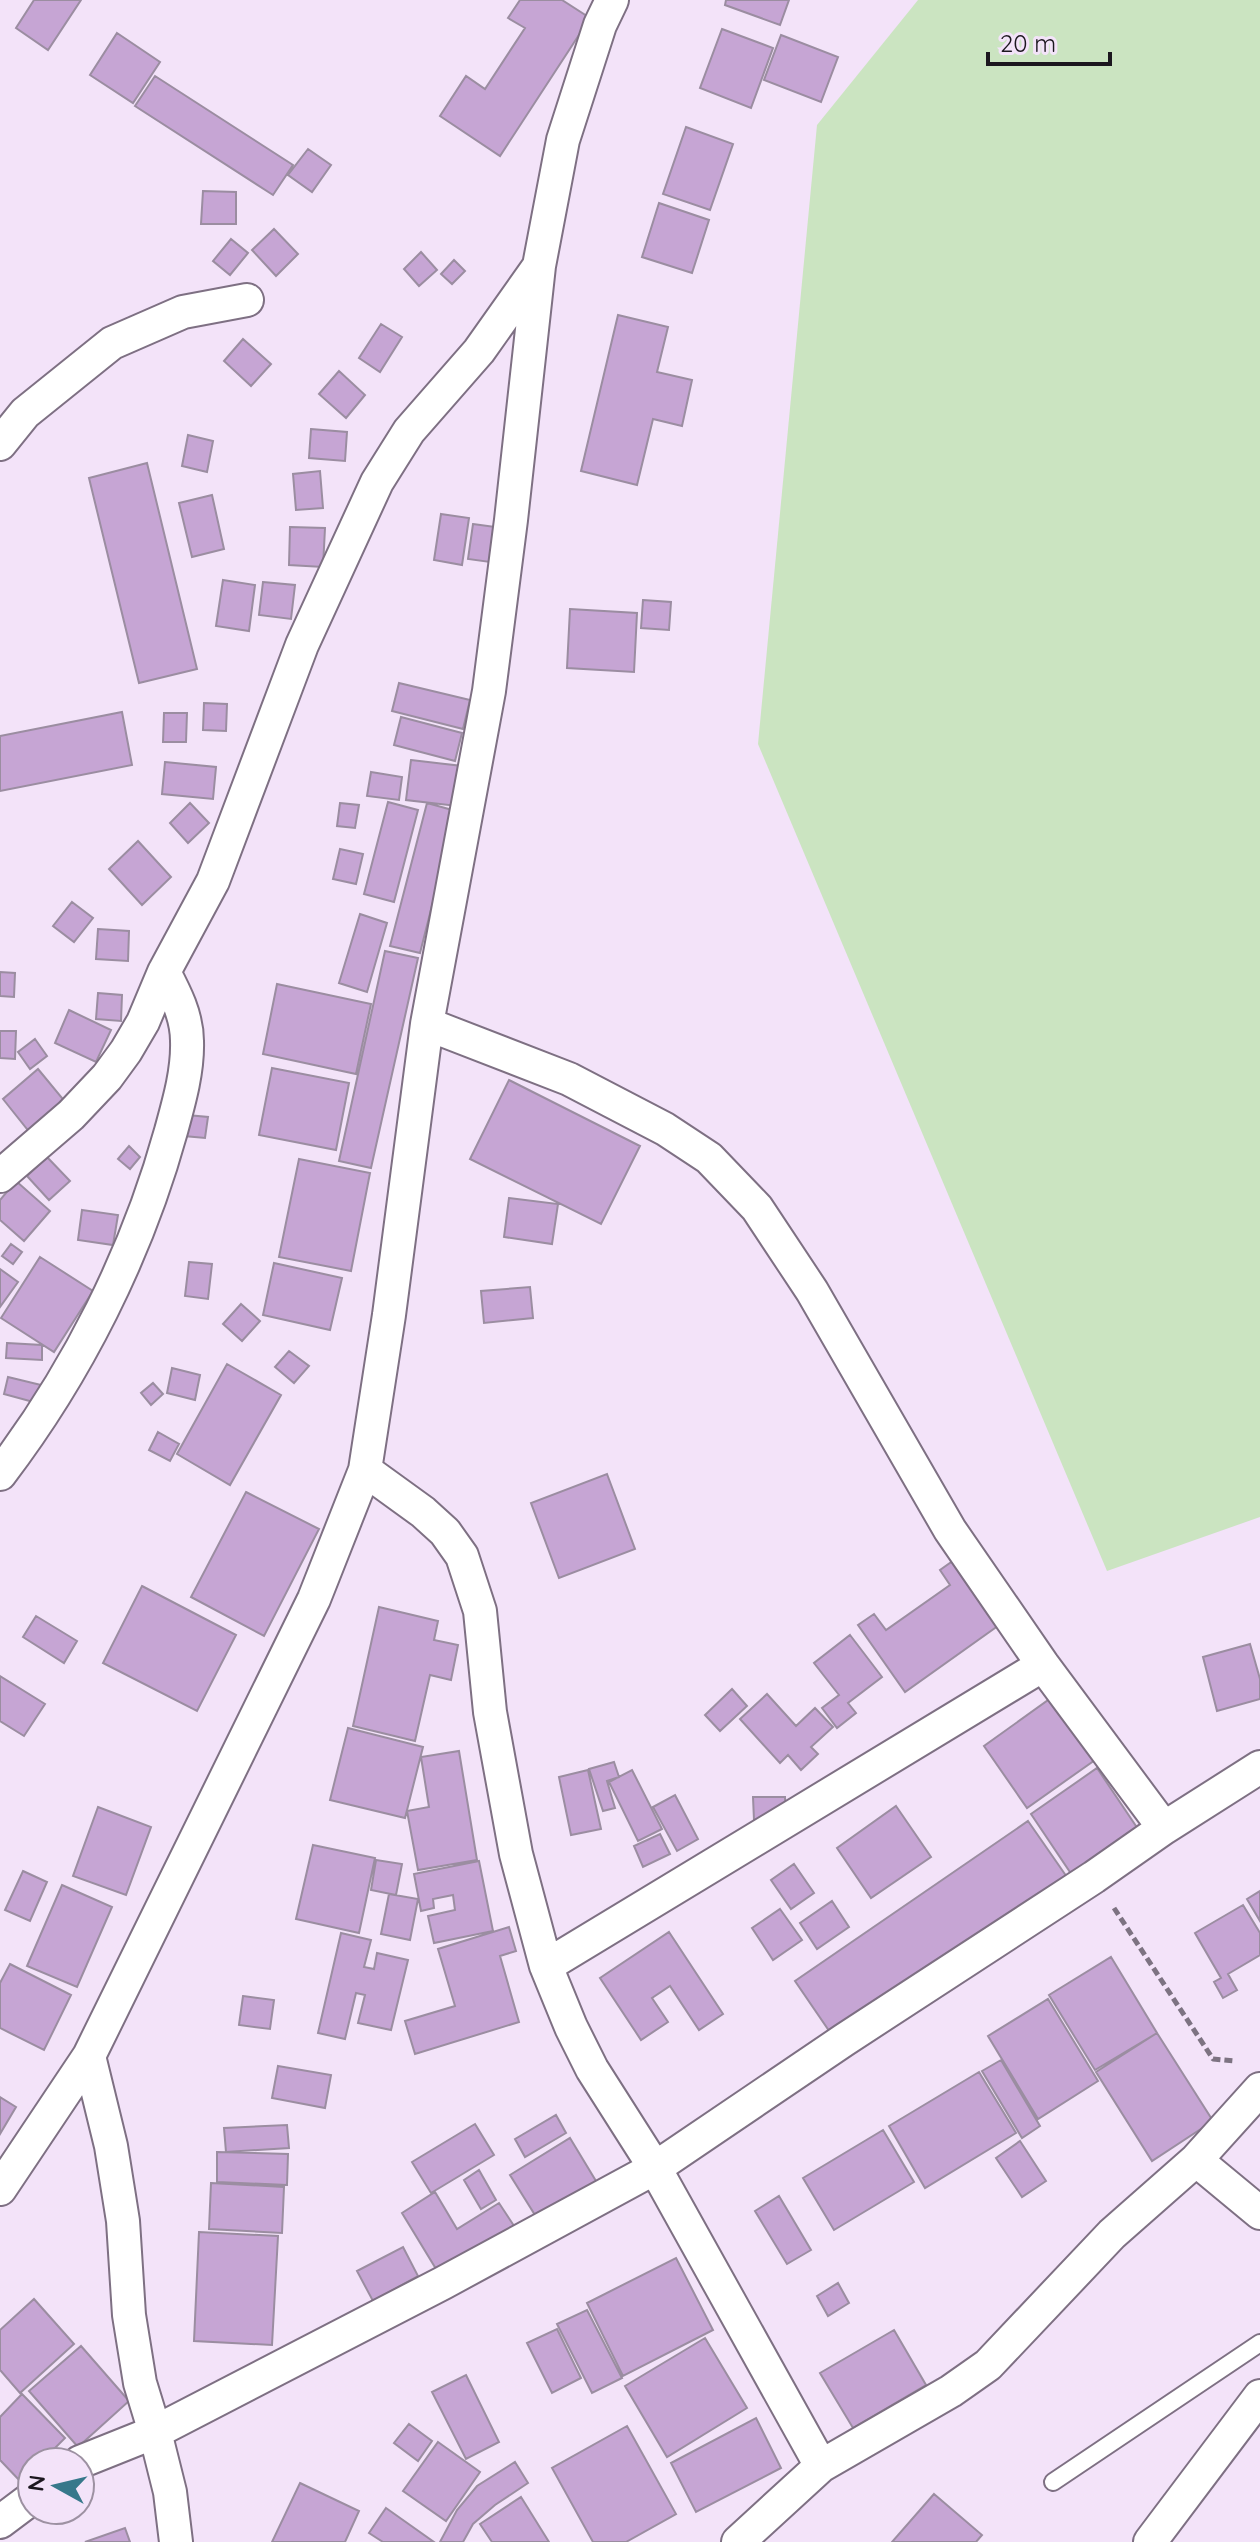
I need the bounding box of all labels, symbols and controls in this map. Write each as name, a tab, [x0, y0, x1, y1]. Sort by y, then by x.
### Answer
scale bar	[988, 16, 1110, 66]
text: 20 m	[1000, 28, 1056, 58]
north arrow	[16, 2446, 96, 2526]
text: N	[21, 2473, 51, 2493]

